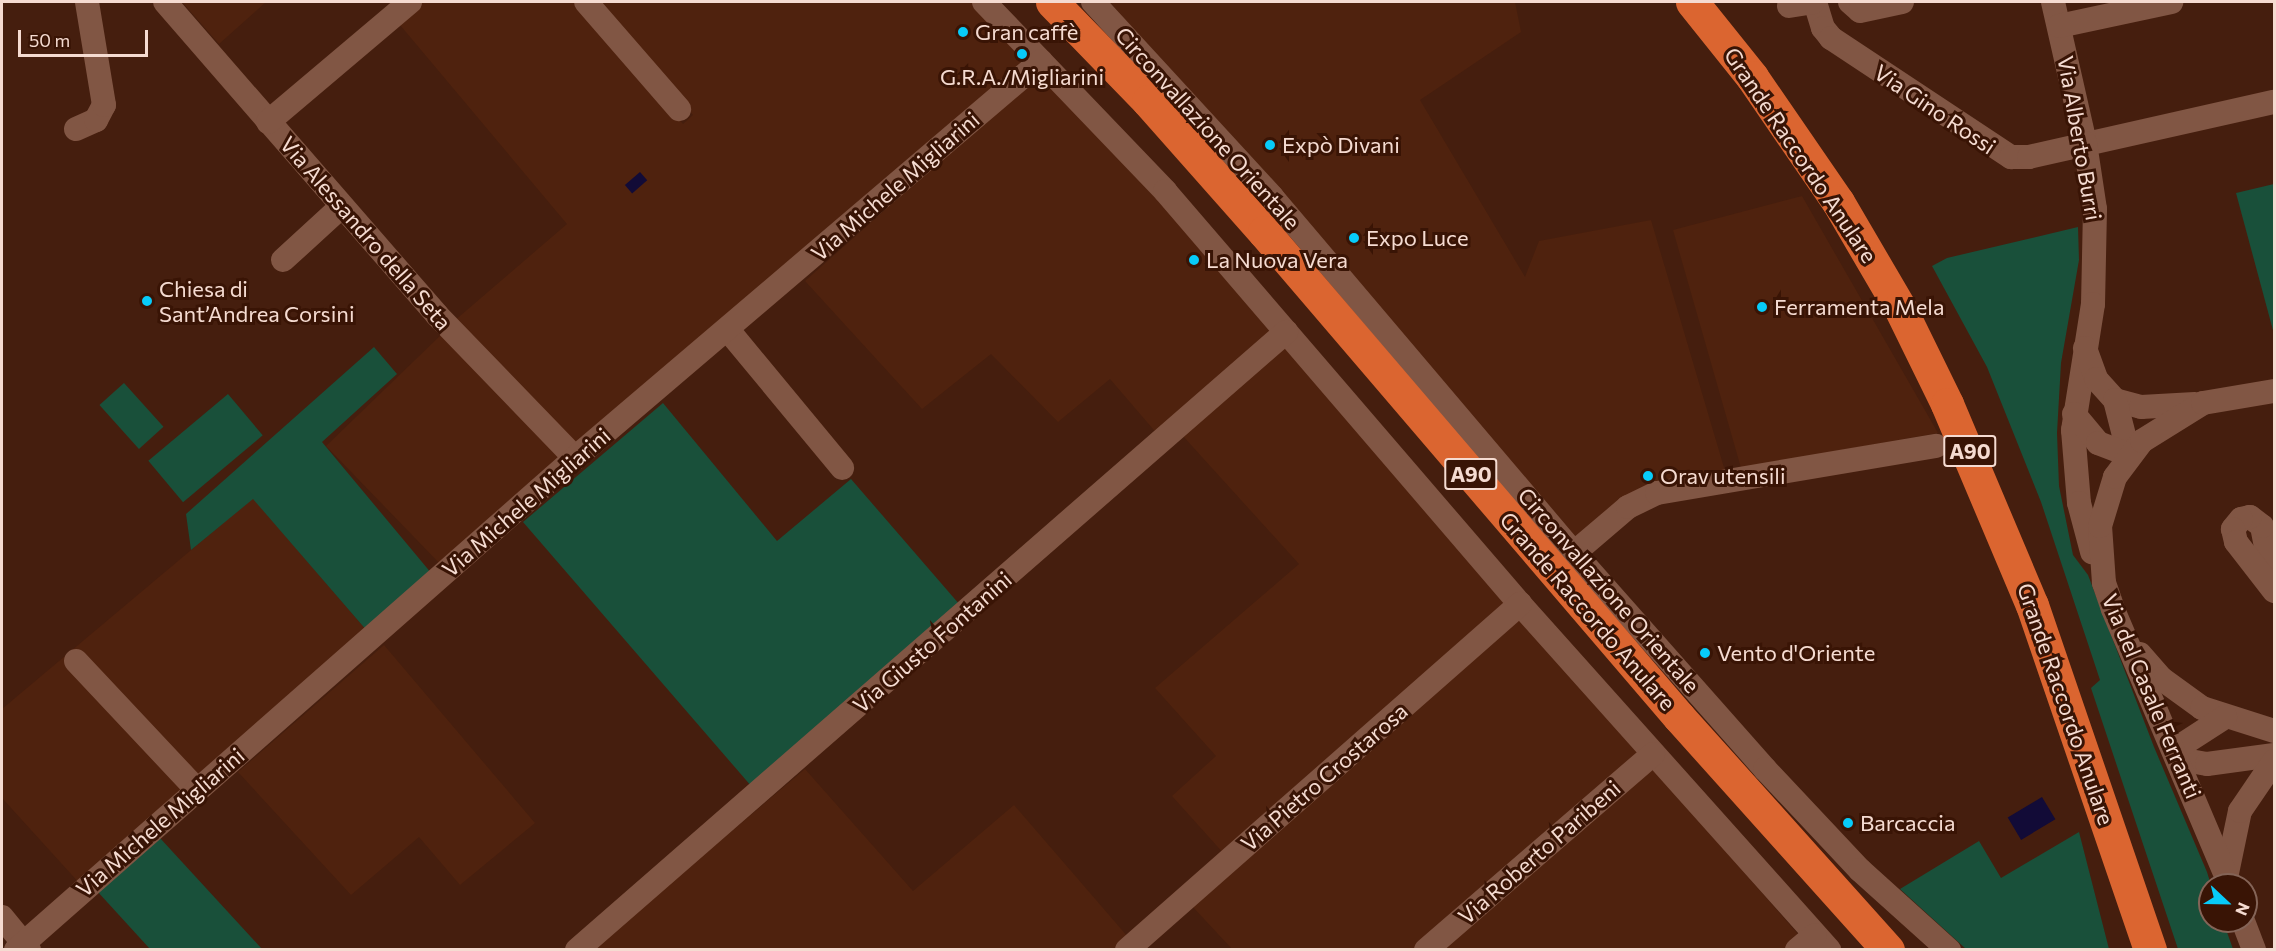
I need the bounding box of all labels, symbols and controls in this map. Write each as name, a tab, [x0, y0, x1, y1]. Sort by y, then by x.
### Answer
scale bar	[21, 18, 152, 56]
place label: Gran caffè	[975, 19, 1078, 45]
street label: Circonvallazione Orientale	[1110, 21, 1306, 235]
marker: Gran caffè	[956, 25, 970, 39]
text: 50 m	[29, 29, 70, 51]
street label: Grande Raccordo Anulare	[1719, 42, 1883, 268]
marker: G.R.A./Migliarini	[1015, 47, 1029, 61]
street label: Via Alberto Burri	[2053, 54, 2107, 222]
street label: Via Gino Rossi	[1869, 59, 2001, 159]
place label: G.R.A./Migliarini	[940, 64, 1104, 90]
street label: Via Michele Migliarini	[806, 106, 984, 266]
street label: Via Alessandro della Seta	[275, 131, 457, 335]
place label: Expò Divani	[1282, 132, 1400, 158]
marker: Expò Divani	[1263, 138, 1277, 152]
place label: Expo Luce	[1366, 225, 1468, 251]
marker: Expo Luce	[1347, 231, 1361, 245]
place label: La Nuova Vera	[1206, 247, 1348, 273]
marker: La Nuova Vera	[1187, 253, 1201, 267]
place label: Chiesa di Sant’Andrea Corsini	[159, 275, 355, 326]
marker: Chiesa di Sant’Andrea Corsini	[140, 294, 154, 308]
place label: Ferramenta Mela	[1774, 294, 1944, 320]
marker: Ferramenta Mela	[1755, 300, 1769, 314]
street label: Via Michele Migliarini	[437, 422, 615, 582]
road number: A90	[1943, 433, 1997, 469]
road number: A90	[1444, 456, 1498, 492]
place label: Orav utensili	[1660, 463, 1786, 489]
marker: Orav utensili	[1641, 469, 1655, 483]
street label: Circonvallazione Orientale	[1513, 482, 1705, 698]
street label: Grande Raccordo Anulare	[1495, 506, 1681, 716]
street label: Via Giusto Fontanini	[847, 566, 1017, 718]
street label: Grande Raccordo Anulare	[2012, 580, 2120, 828]
street label: Via del Casale Ferranti	[2097, 590, 2207, 802]
place label: Vento d'Oriente	[1717, 640, 1875, 666]
marker: Vento d'Oriente	[1698, 646, 1712, 660]
street label: Via Pietro Crostarosa	[1235, 698, 1413, 856]
street label: Via Michele Migliarini	[71, 742, 249, 902]
street label: Via Roberto Paribeni	[1453, 774, 1625, 930]
place label: Barcaccia	[1860, 810, 1955, 836]
marker: Barcaccia	[1841, 816, 1855, 830]
north arrow	[2198, 873, 2258, 933]
text: N	[2232, 900, 2254, 918]

